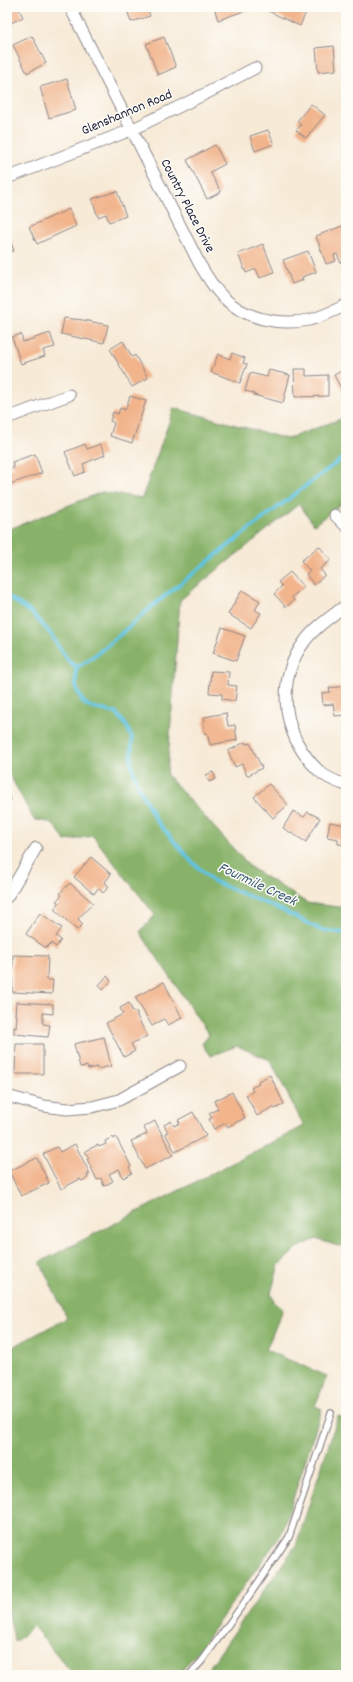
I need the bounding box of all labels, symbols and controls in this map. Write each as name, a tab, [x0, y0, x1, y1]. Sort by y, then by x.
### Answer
street label: Glenshannon Road	[78, 85, 176, 141]
street label: Country Place Drive	[155, 156, 219, 256]
water label: Fourmile Creek	[214, 857, 302, 914]

